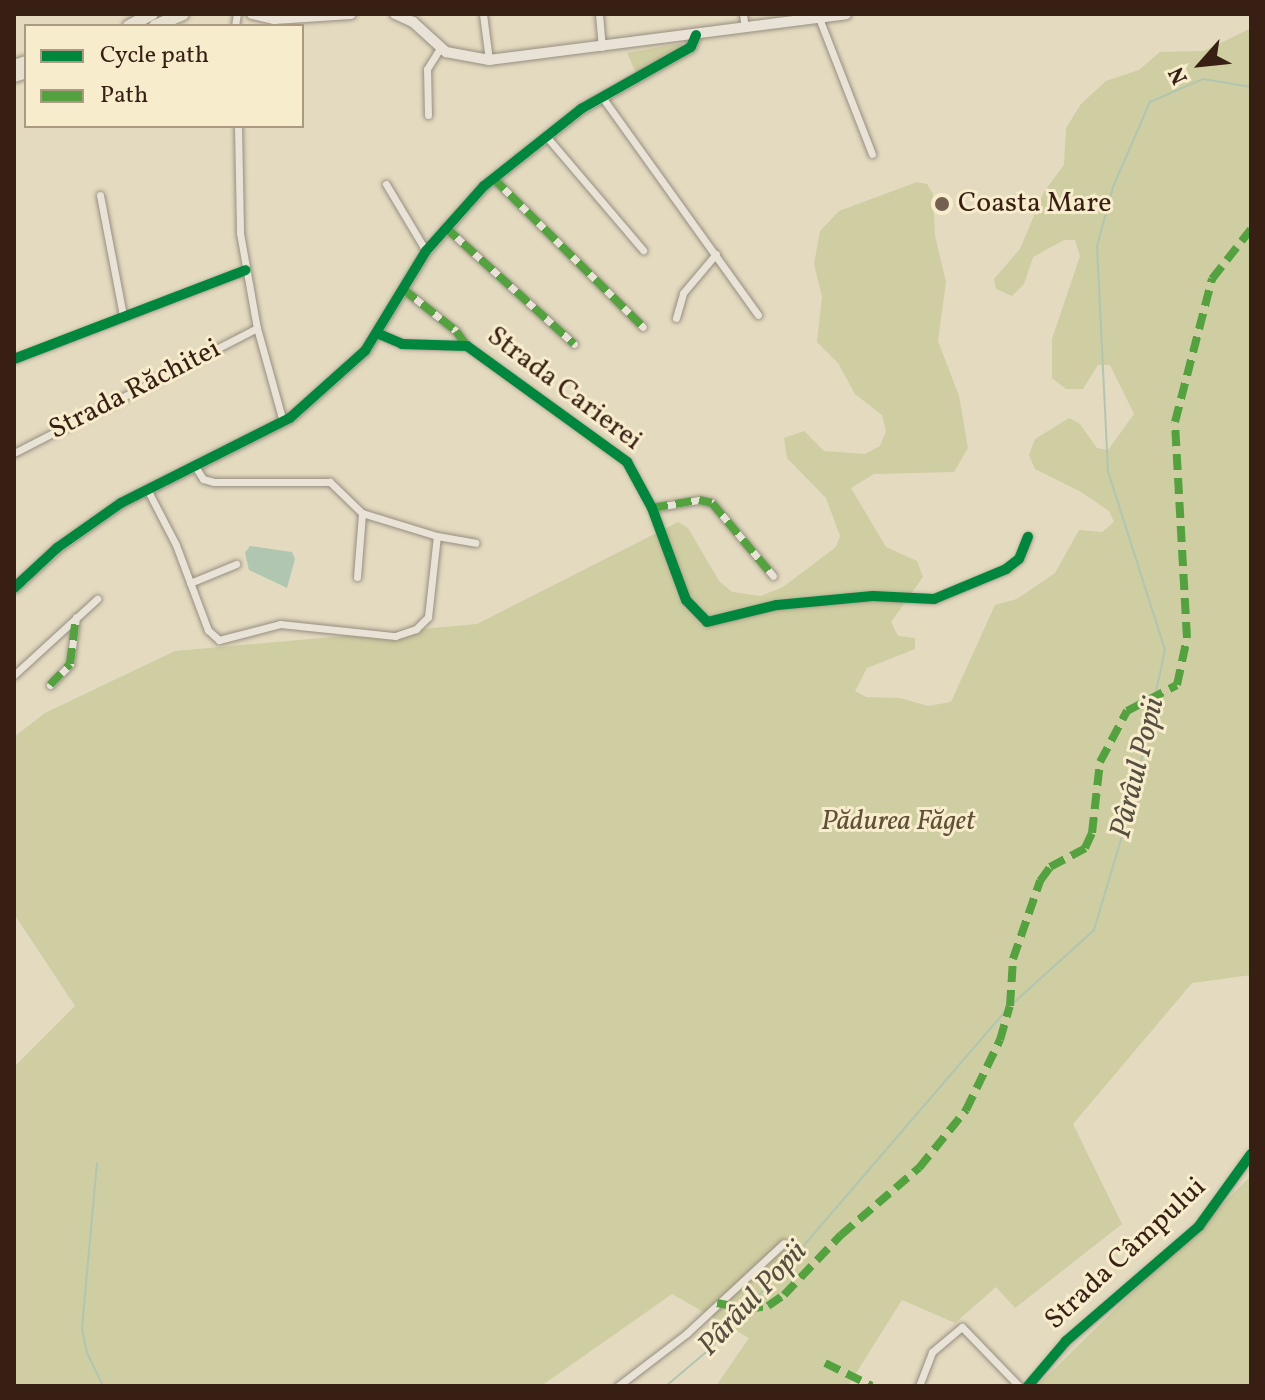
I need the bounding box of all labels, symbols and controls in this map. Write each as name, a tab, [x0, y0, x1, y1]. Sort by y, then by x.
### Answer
legend	[24, 24, 304, 128]
north arrow	[1161, 24, 1241, 104]
text: Cycle path	[100, 39, 209, 73]
text: N	[1162, 61, 1197, 89]
text: Path	[100, 79, 148, 113]
place label: Coasta Mare	[958, 187, 1111, 221]
marker: Coasta Mare	[933, 195, 951, 213]
street label: Strada Carierei	[480, 320, 648, 458]
street label: Strada Răchitei	[44, 332, 226, 448]
water label: Pârâul Popii	[1103, 694, 1173, 842]
park label: Pădurea Făget	[821, 805, 975, 839]
street label: Strada Câmpului	[1039, 1171, 1213, 1337]
water label: Pârâul Popii	[691, 1234, 815, 1364]

